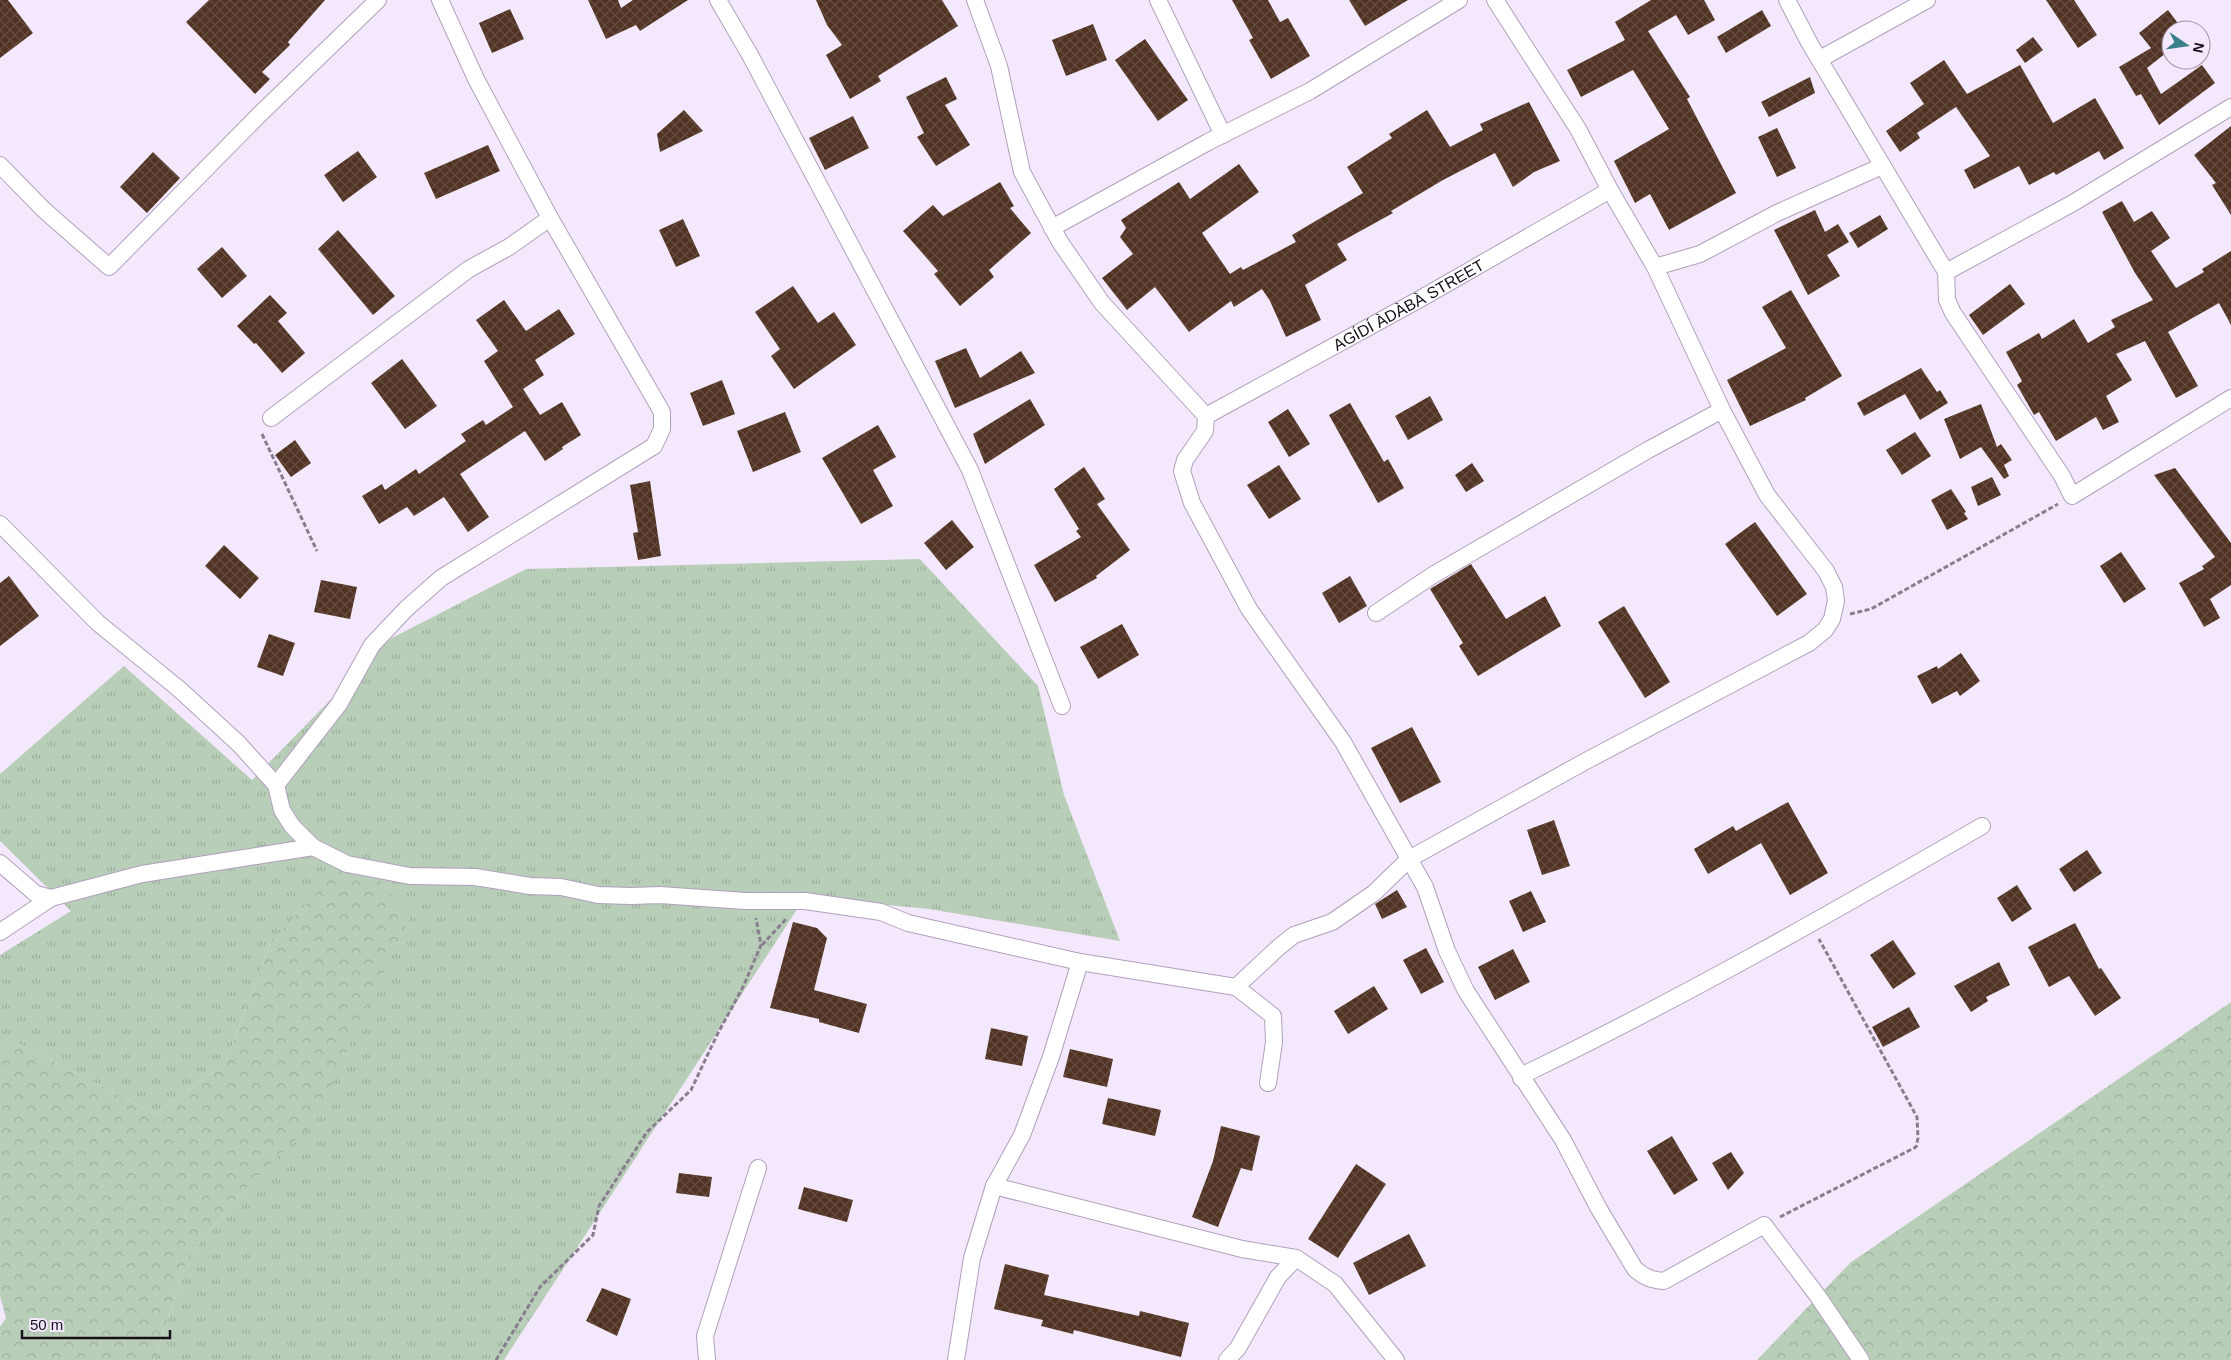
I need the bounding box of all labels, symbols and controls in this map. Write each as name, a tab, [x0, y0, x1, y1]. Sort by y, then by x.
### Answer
north arrow	[2161, 20, 2211, 70]
text: N	[2190, 41, 2208, 55]
street label: AGÍDÍ ÀDÀBÀ STREET	[1330, 256, 1487, 354]
scale bar	[22, 1308, 170, 1340]
text: 50 m	[30, 1316, 63, 1333]

